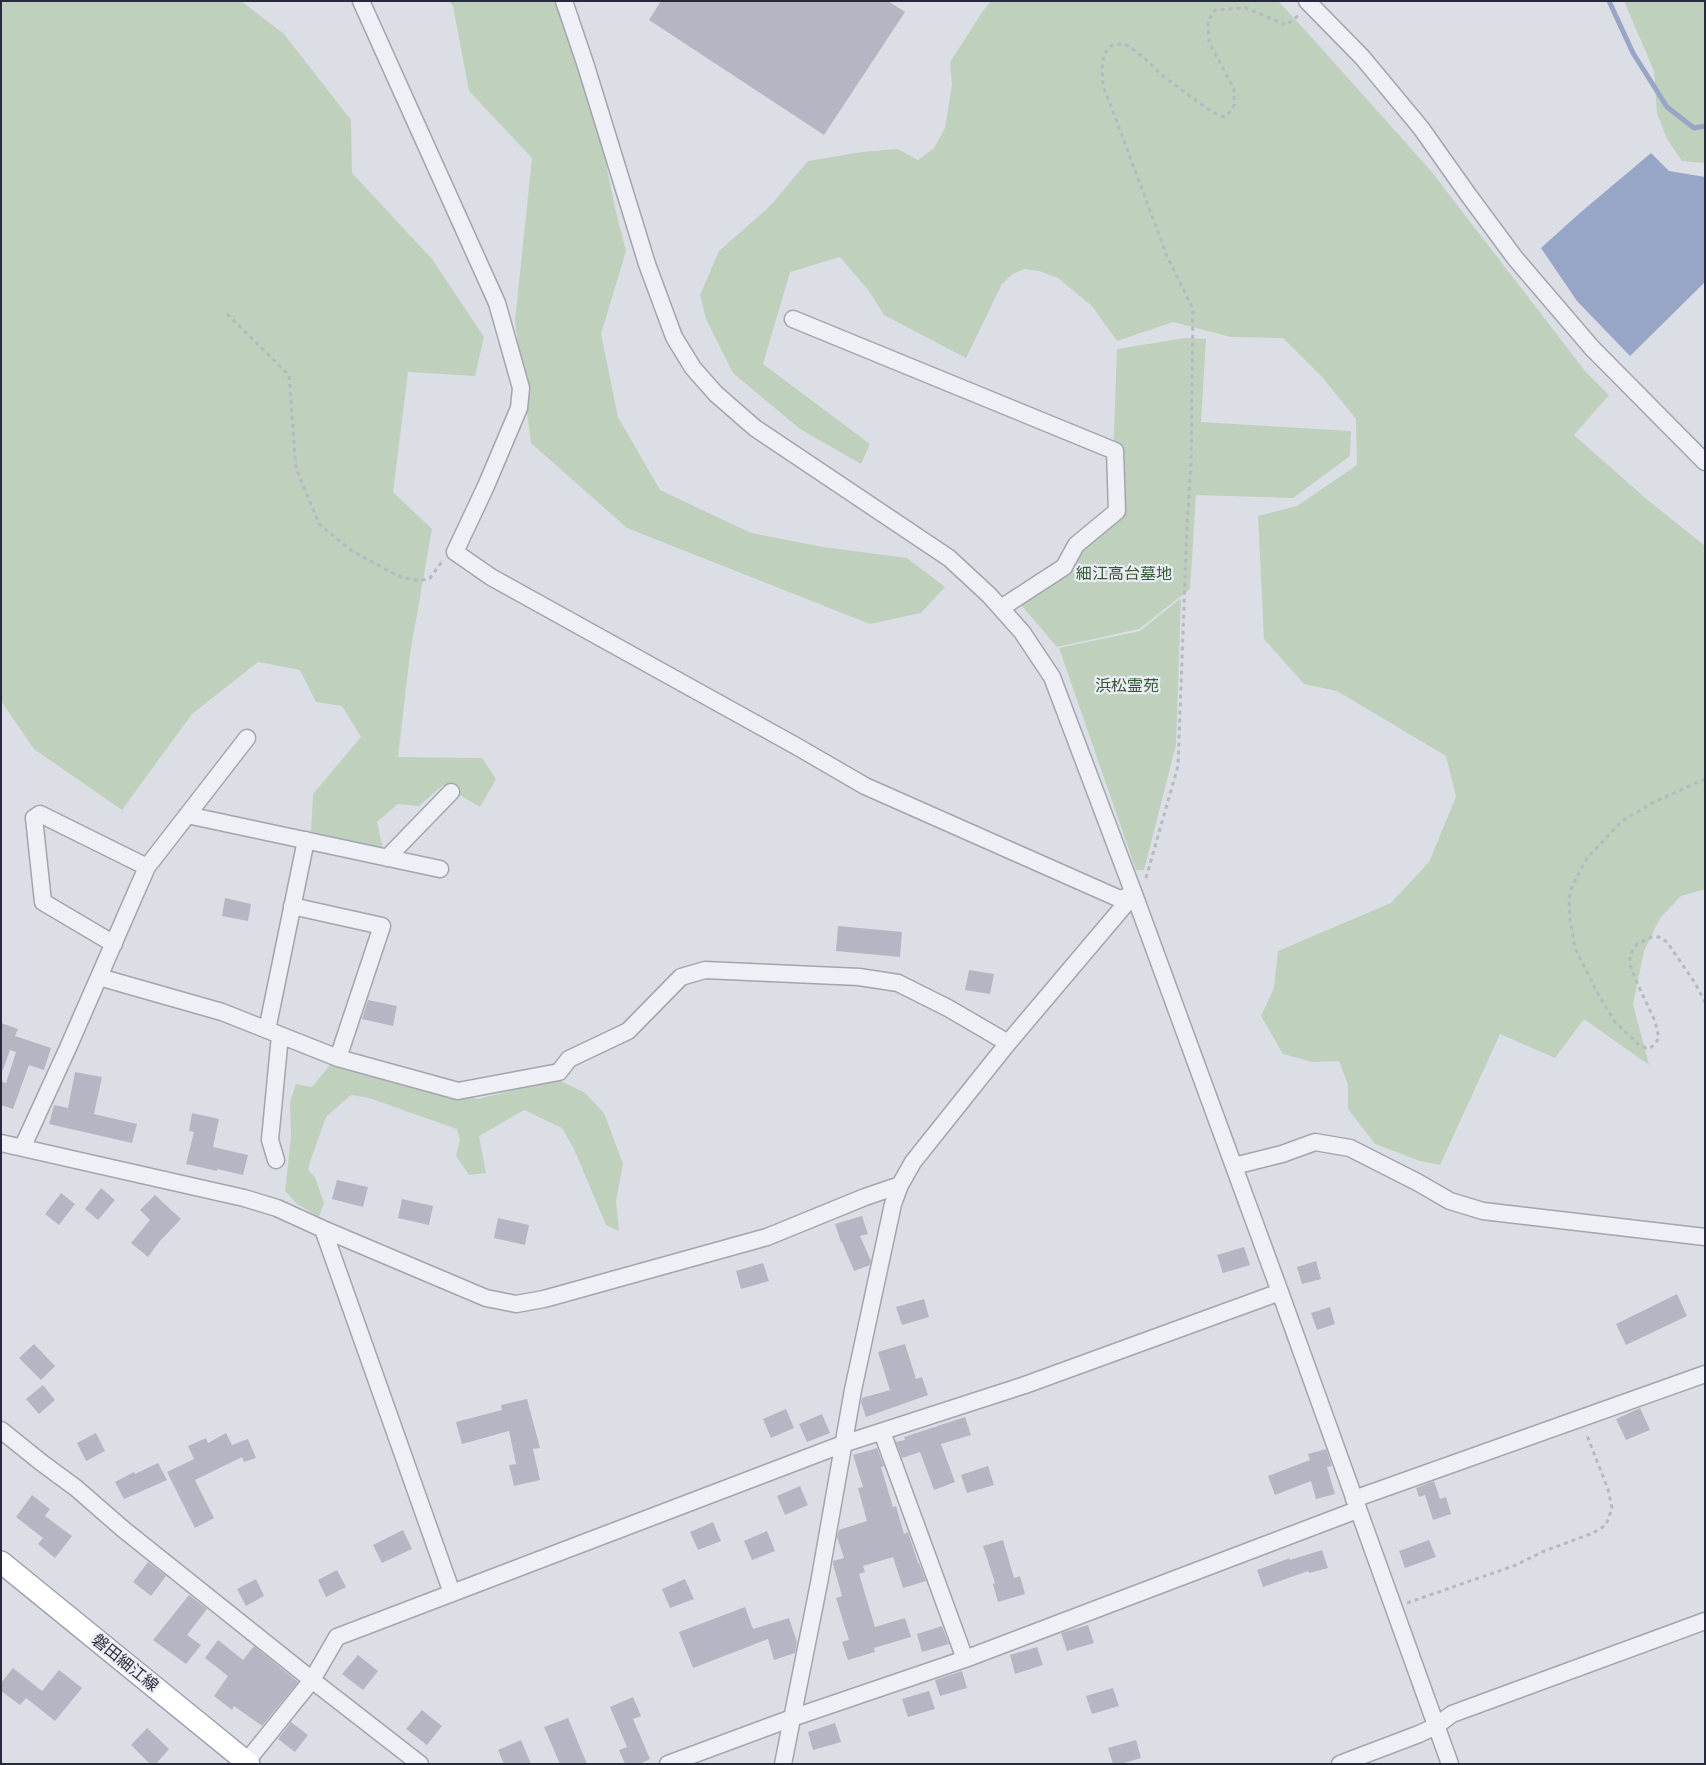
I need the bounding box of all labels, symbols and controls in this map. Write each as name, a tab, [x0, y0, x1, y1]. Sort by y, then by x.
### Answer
park label: 細江高台墓地	[1076, 564, 1172, 584]
park label: 浜松霊苑	[1095, 676, 1159, 696]
street label: 磐田細江線	[88, 1630, 162, 1696]

